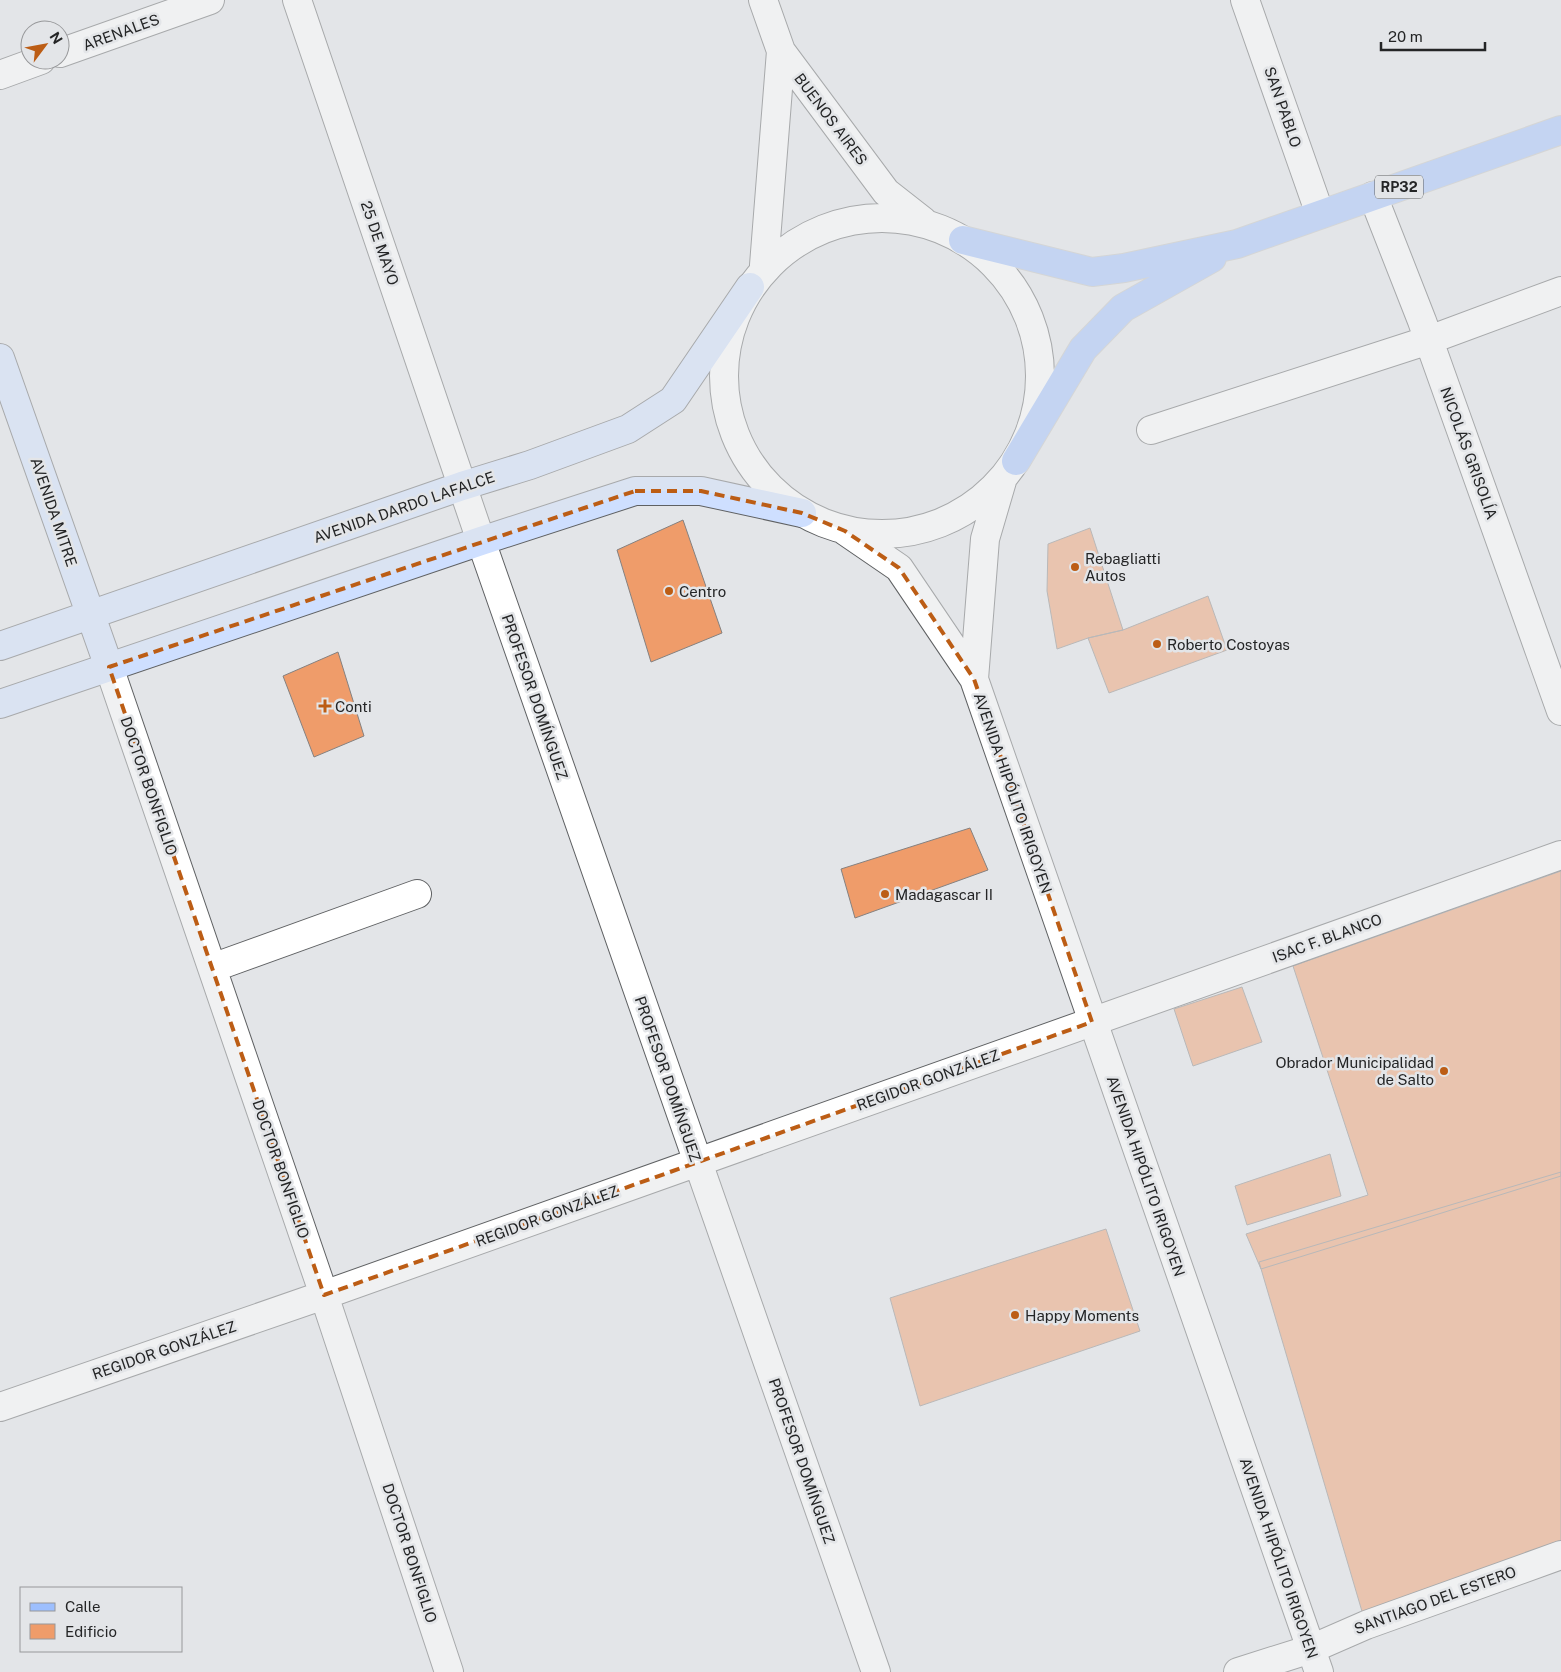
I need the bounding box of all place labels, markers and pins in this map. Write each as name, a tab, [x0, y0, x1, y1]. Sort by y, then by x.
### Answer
place label: Rebagliatti Autos	[1085, 550, 1161, 584]
marker: Rebagliatti Autos	[1069, 561, 1081, 573]
place label: Centro	[679, 583, 726, 600]
marker: Centro	[663, 585, 675, 597]
place label: Roberto Costoyas	[1167, 636, 1290, 653]
marker: Roberto Costoyas	[1151, 638, 1163, 650]
place label: Conti	[335, 698, 372, 715]
marker: Conti	[319, 700, 331, 712]
place label: Madagascar II	[895, 886, 993, 903]
marker: Madagascar II	[879, 888, 891, 900]
place label: Obrador Municipalidad de Salto	[1275, 1054, 1434, 1088]
marker: Obrador Municipalidad de Salto	[1438, 1065, 1450, 1077]
place label: Happy Moments	[1025, 1307, 1139, 1324]
marker: Happy Moments	[1009, 1309, 1021, 1321]

